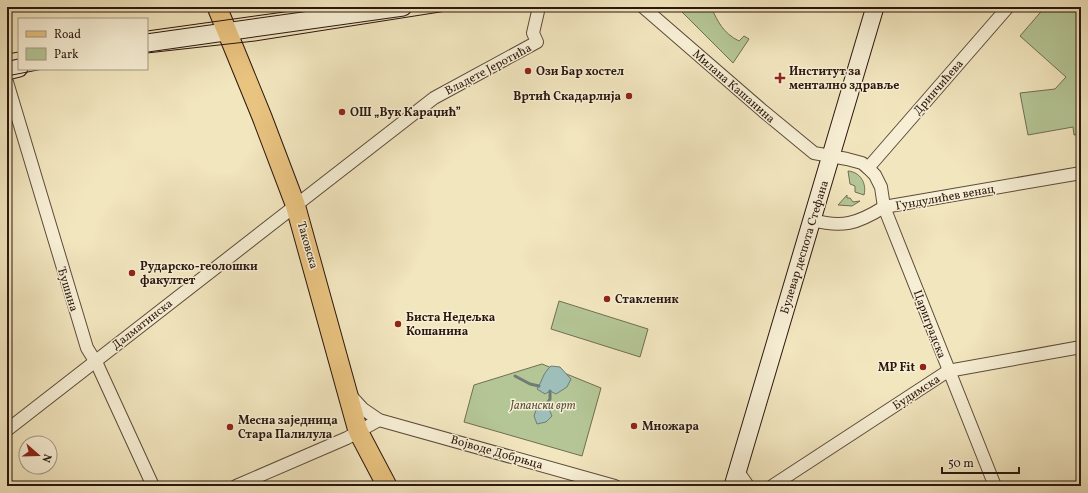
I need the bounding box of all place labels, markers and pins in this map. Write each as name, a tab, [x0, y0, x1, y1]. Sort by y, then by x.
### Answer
place label: Ози Бар хостел	[536, 64, 624, 80]
place label: Институт за ментално здравље	[789, 64, 899, 94]
marker: Ози Бар хостел	[523, 66, 533, 76]
marker: Институт за ментално здравље	[774, 72, 786, 84]
place label: Вртић Скадарлија	[513, 89, 621, 105]
marker: Вртић Скадарлија	[624, 91, 634, 101]
place label: ОШ „Вук Караџић”	[350, 105, 461, 121]
marker: ОШ „Вук Караџић”	[337, 107, 347, 117]
place label: Рударско-геолошки факултет	[140, 259, 258, 289]
marker: Рударско-геолошки факултет	[127, 268, 137, 278]
place label: Стакленик	[615, 292, 679, 308]
marker: Стакленик	[602, 294, 612, 304]
place label: Биста Недељка Кошанина	[406, 310, 496, 340]
marker: Биста Недељка Кошанина	[393, 319, 403, 329]
place label: MP Fit	[878, 360, 915, 376]
marker: MP Fit	[918, 362, 928, 372]
place label: Месна заједница Стара Палилула	[238, 413, 338, 443]
place label: Множара	[642, 419, 700, 435]
marker: Множара	[629, 421, 639, 431]
marker: Месна заједница Стара Палилула	[225, 422, 235, 432]

